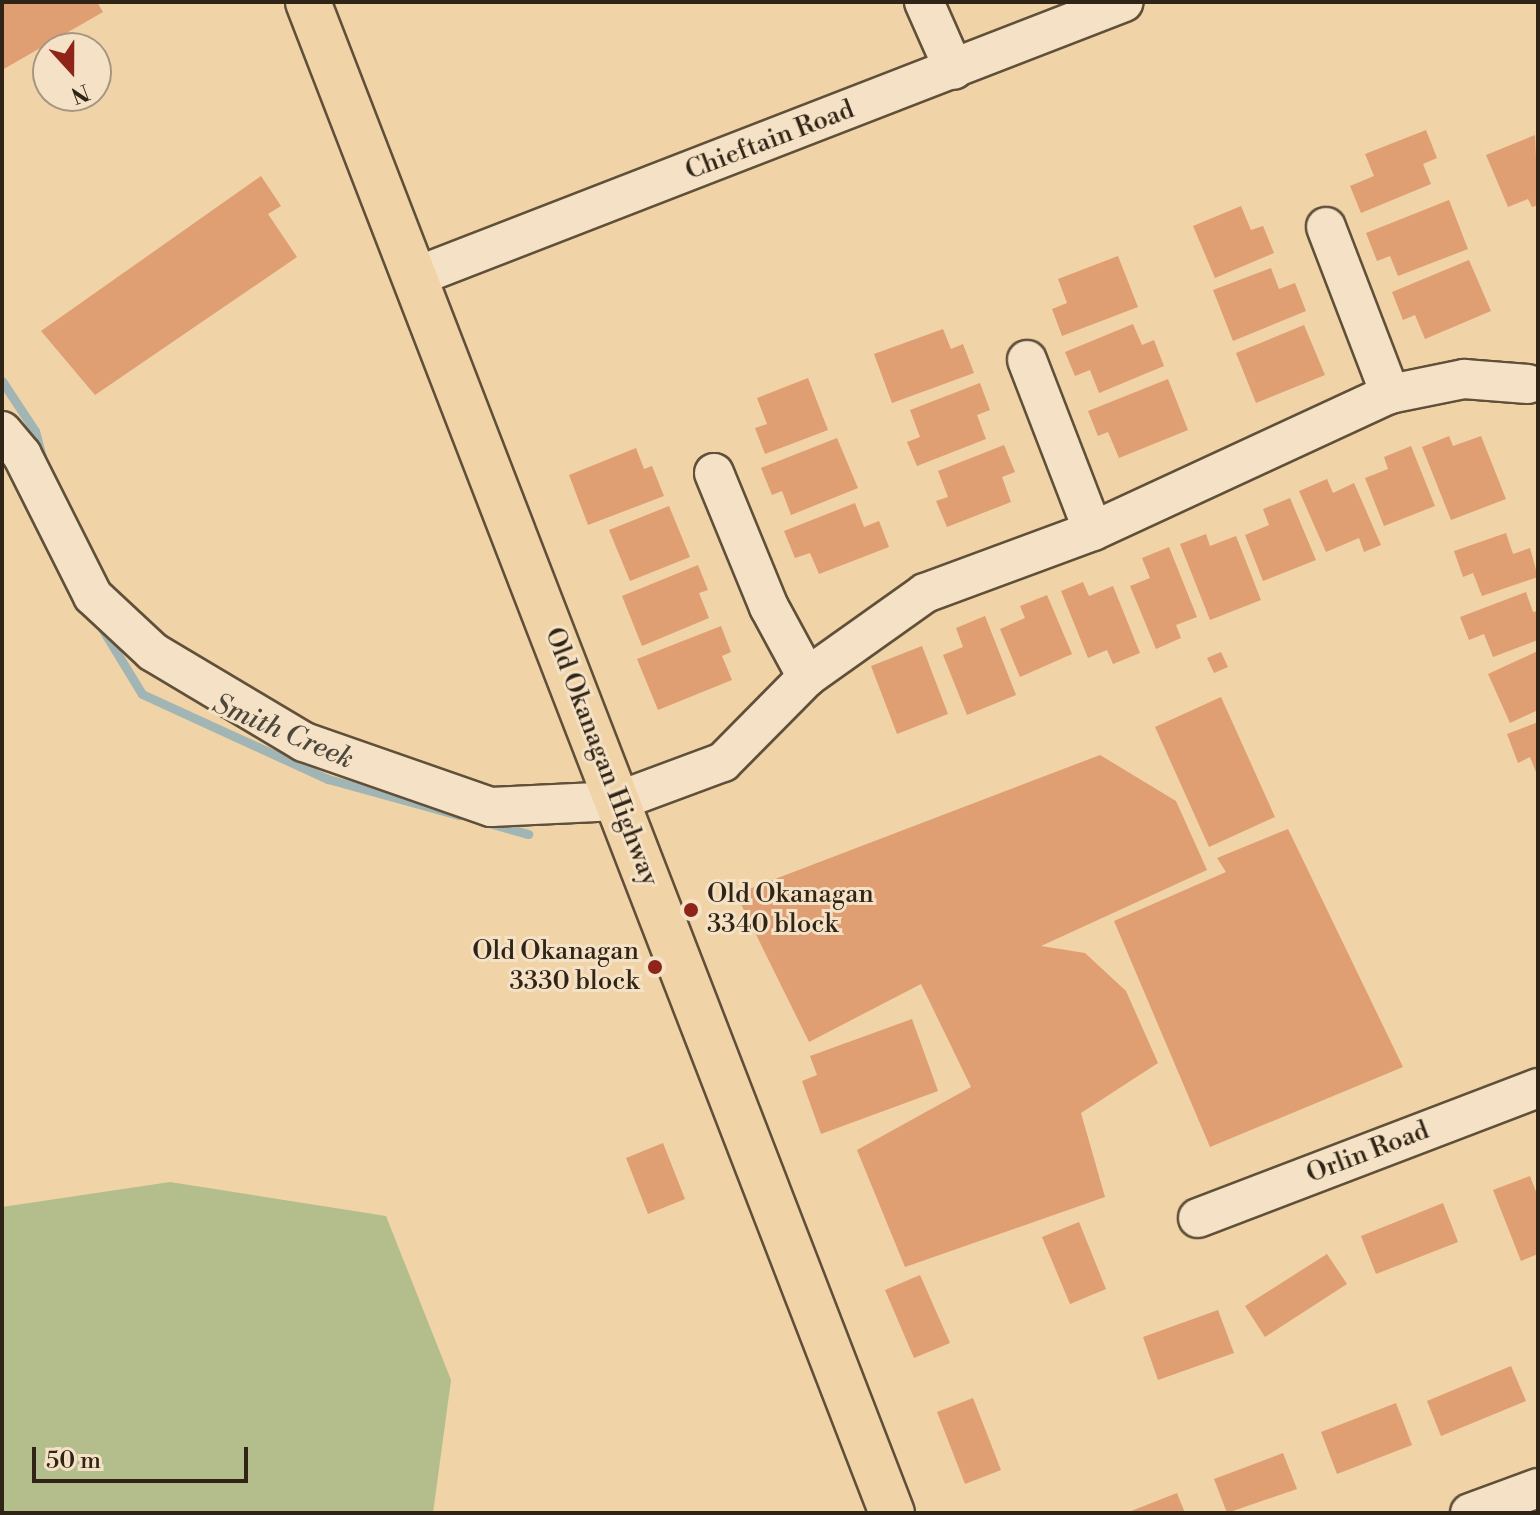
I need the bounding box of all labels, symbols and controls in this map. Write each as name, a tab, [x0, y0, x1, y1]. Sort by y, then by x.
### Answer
north arrow	[32, 32, 112, 112]
text: N	[67, 77, 93, 109]
street label: Chieftain Road	[681, 95, 859, 187]
street label: Old Okanagan Highway	[537, 623, 665, 891]
water label: Smith Creek	[208, 687, 358, 777]
place label: Old Okanagan 3340 block	[707, 879, 874, 940]
marker: Old Okanagan 3340 block	[682, 901, 700, 919]
place label: Old Okanagan 3330 block	[472, 936, 639, 998]
marker: Old Okanagan 3330 block	[646, 958, 664, 976]
street label: Orlin Road	[1302, 1115, 1434, 1191]
scale bar	[36, 1431, 252, 1481]
text: 50 m	[46, 1446, 101, 1476]

